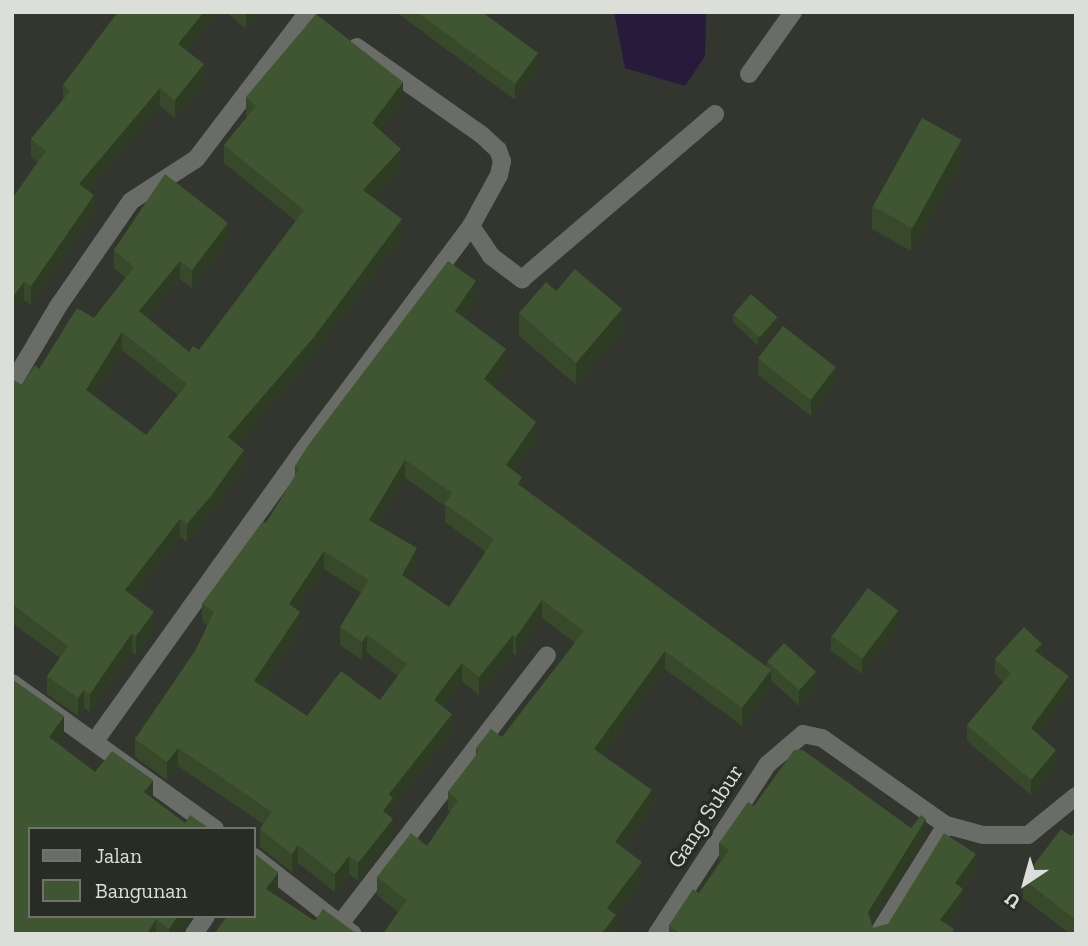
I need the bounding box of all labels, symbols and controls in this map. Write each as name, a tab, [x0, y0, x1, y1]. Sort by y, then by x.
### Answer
street label: Gang Subur	[661, 759, 749, 873]
legend	[28, 827, 256, 918]
text: Jalan	[95, 843, 142, 868]
north arrow	[990, 848, 1060, 918]
text: Bangunan	[95, 878, 187, 903]
text: U	[1000, 887, 1025, 914]

